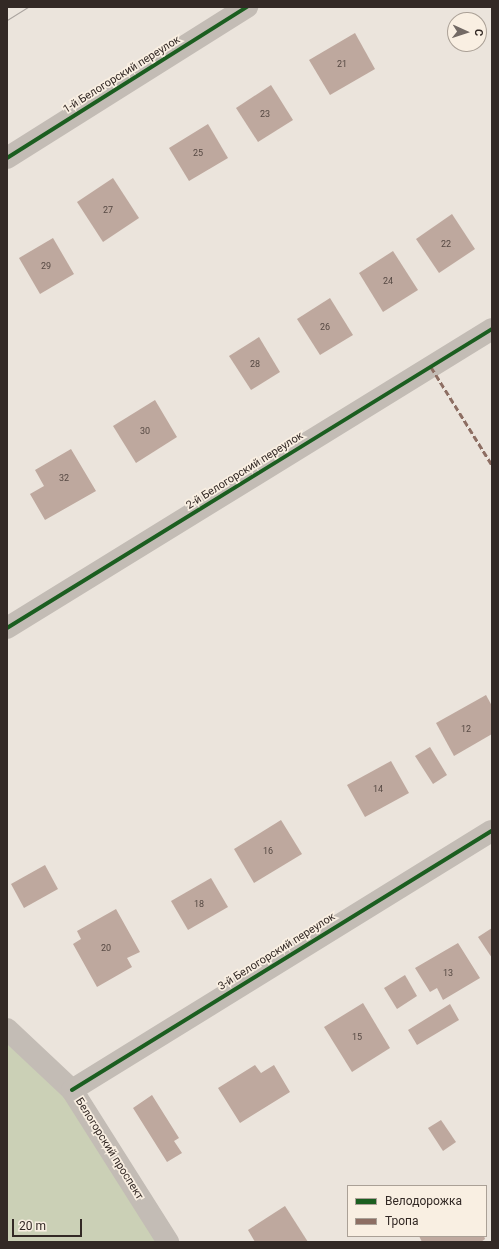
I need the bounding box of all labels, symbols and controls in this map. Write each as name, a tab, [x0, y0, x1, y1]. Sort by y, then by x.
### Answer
north arrow	[447, 12, 487, 52]
text: С	[472, 29, 485, 37]
street label: 1-й Белогорский переулок	[61, 34, 183, 116]
house number: 21	[337, 59, 347, 69]
house number: 23	[260, 109, 270, 119]
house number: 25	[193, 148, 203, 158]
house number: 27	[103, 205, 113, 215]
house number: 22	[441, 239, 451, 249]
house number: 29	[41, 261, 51, 271]
house number: 24	[383, 276, 393, 286]
house number: 26	[320, 322, 330, 332]
house number: 28	[250, 359, 260, 369]
house number: 30	[140, 426, 150, 436]
street label: 2-й Белогорский переулок	[184, 430, 306, 512]
house number: 32	[59, 473, 69, 483]
house number: 12	[461, 724, 471, 734]
house number: 14	[373, 784, 383, 794]
house number: 16	[263, 846, 273, 856]
house number: 18	[194, 899, 204, 909]
street label: 3-й Белогорский переулок	[216, 911, 338, 993]
house number: 20	[101, 943, 111, 953]
house number: 13	[443, 968, 453, 978]
house number: 15	[352, 1032, 362, 1042]
street label: Белогорский проспект	[72, 1096, 146, 1202]
legend	[347, 1185, 487, 1237]
text: Велодорожка	[385, 1194, 462, 1208]
scale bar	[14, 1211, 84, 1237]
text: Тропа	[385, 1214, 419, 1228]
text: 20 m	[19, 1219, 46, 1233]

